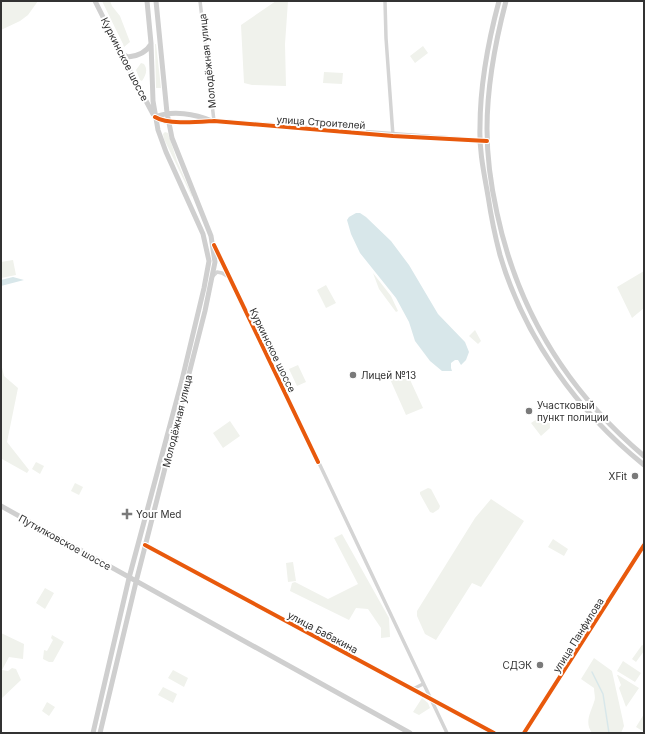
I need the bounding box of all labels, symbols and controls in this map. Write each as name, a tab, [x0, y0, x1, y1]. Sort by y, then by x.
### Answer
street label: Молодёжная улица	[196, 13, 218, 109]
street label: Куркинское шоссе	[99, 15, 151, 103]
street label: улица Строителей	[276, 113, 366, 131]
street label: Куркинское шоссе	[247, 306, 299, 394]
place label: Лицей №13	[361, 369, 416, 381]
marker: Лицей №13	[348, 370, 358, 380]
street label: Молодёжная улица	[160, 373, 194, 469]
place label: Участковый пункт полиции	[537, 399, 609, 423]
marker: Участковый пункт полиции	[524, 406, 534, 416]
place label: XFit	[609, 470, 628, 482]
marker: XFit	[630, 471, 640, 481]
marker: Your Med	[121, 508, 133, 520]
place label: Your Med	[136, 508, 182, 520]
street label: Путилковское шоссе	[17, 512, 113, 572]
street label: улица Панфилова	[550, 595, 606, 675]
street label: улица Бабакина	[286, 608, 360, 656]
place label: СДЭК	[502, 659, 532, 671]
marker: СДЭК	[535, 660, 545, 670]

